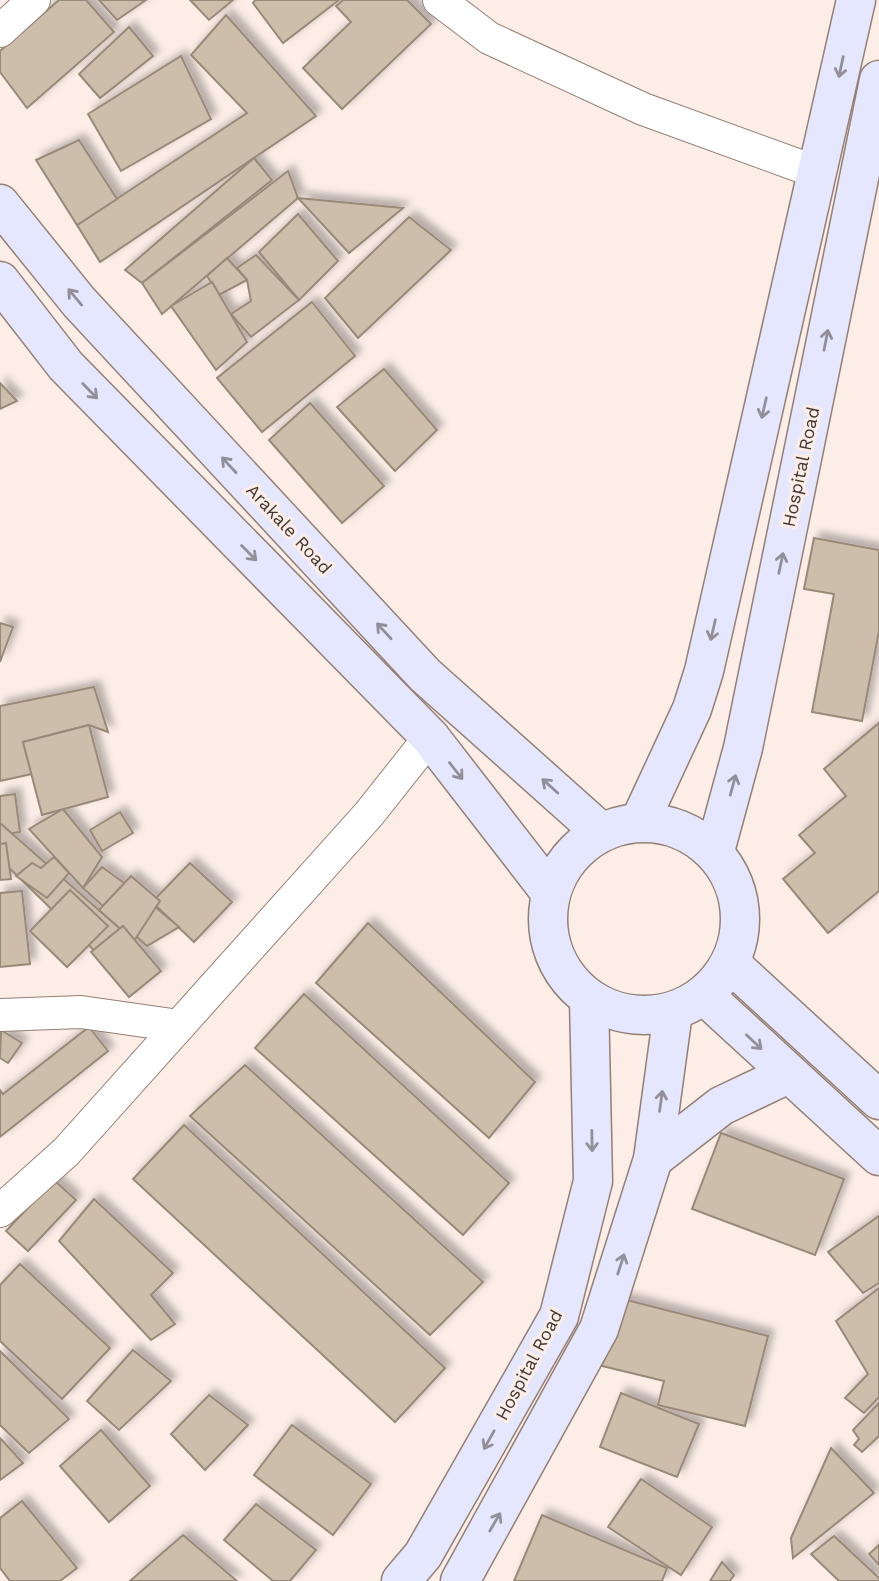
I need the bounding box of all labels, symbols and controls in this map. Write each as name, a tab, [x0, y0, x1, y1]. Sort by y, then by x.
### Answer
one-way arrow	[834, 55, 848, 78]
one-way arrow	[67, 289, 83, 307]
one-way arrow	[820, 329, 834, 352]
one-way arrow	[81, 382, 98, 399]
one-way arrow	[757, 396, 771, 419]
street label: Hospital Road	[778, 405, 823, 529]
one-way arrow	[220, 457, 237, 474]
street label: Arakale Road	[242, 479, 336, 578]
one-way arrow	[240, 545, 257, 562]
one-way arrow	[775, 552, 788, 575]
one-way arrow	[706, 618, 720, 641]
one-way arrow	[376, 622, 392, 640]
one-way arrow	[449, 761, 464, 780]
one-way arrow	[727, 774, 740, 796]
one-way arrow	[541, 778, 559, 794]
one-way arrow	[745, 1034, 762, 1051]
one-way arrow	[655, 1090, 668, 1113]
one-way arrow	[586, 1129, 599, 1152]
one-way arrow	[616, 1253, 628, 1275]
street label: Hospital Road	[491, 1306, 566, 1424]
one-way arrow	[482, 1429, 496, 1449]
one-way arrow	[488, 1513, 502, 1533]

